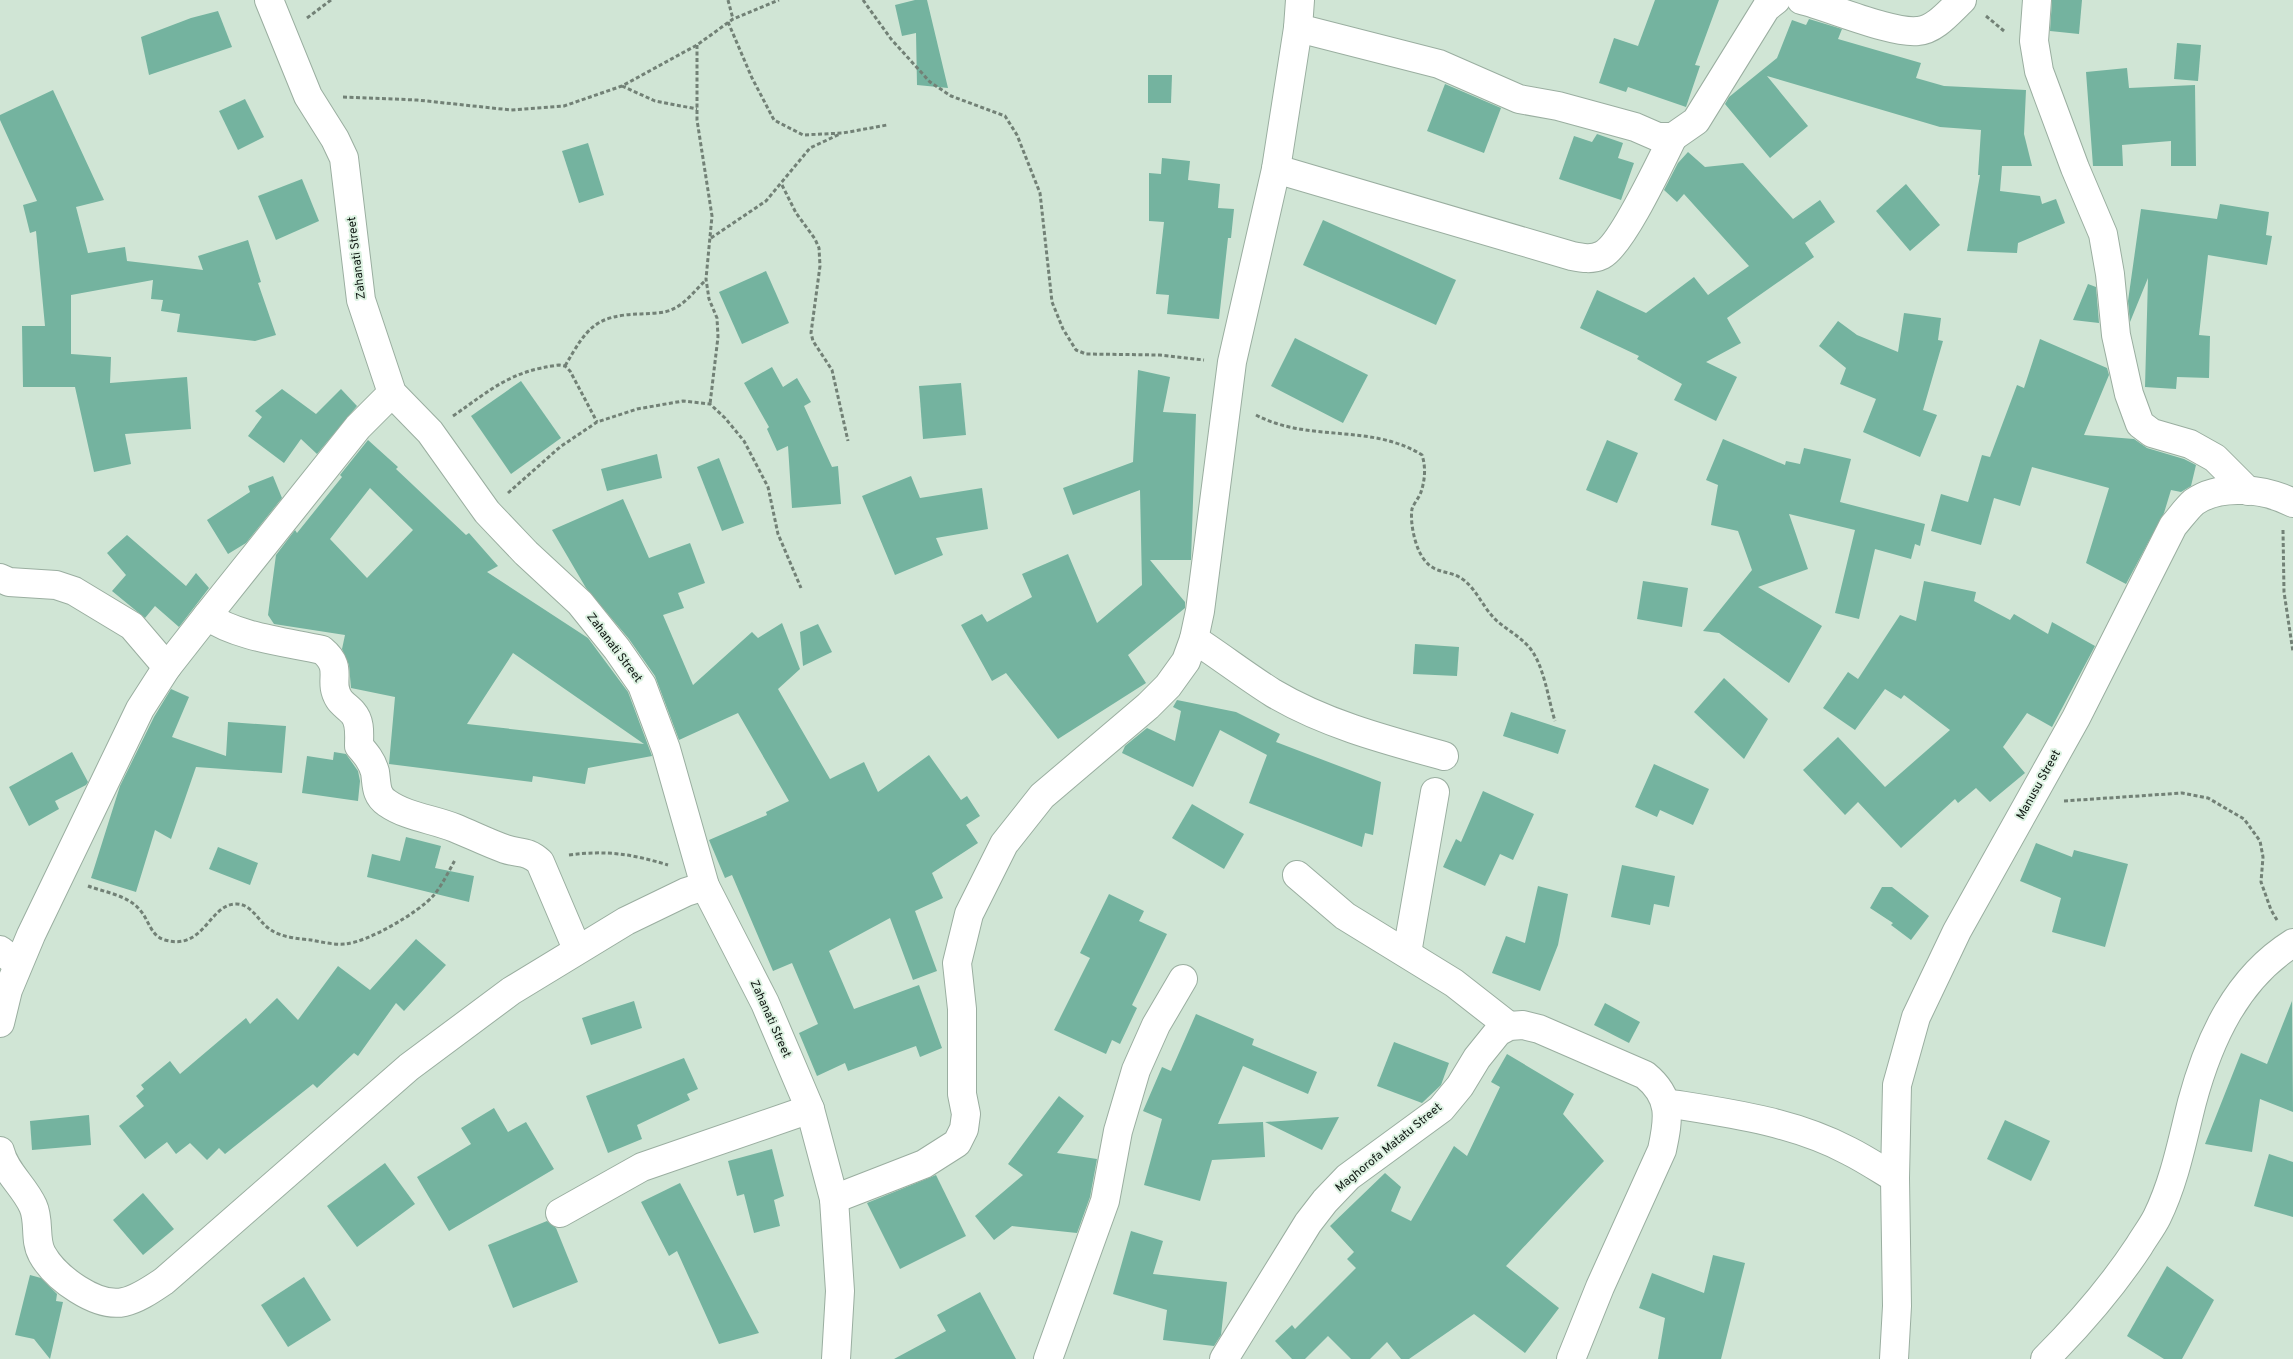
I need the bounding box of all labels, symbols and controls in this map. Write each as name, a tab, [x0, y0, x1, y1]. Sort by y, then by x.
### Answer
street label: Zahanati Street	[344, 216, 370, 300]
street label: Zahanati Street	[582, 610, 646, 686]
street label: Manusu Street	[2013, 747, 2065, 823]
street label: Zahanati Street	[746, 978, 794, 1060]
street label: Maghorofa Matatu Street	[1332, 1100, 1446, 1196]

